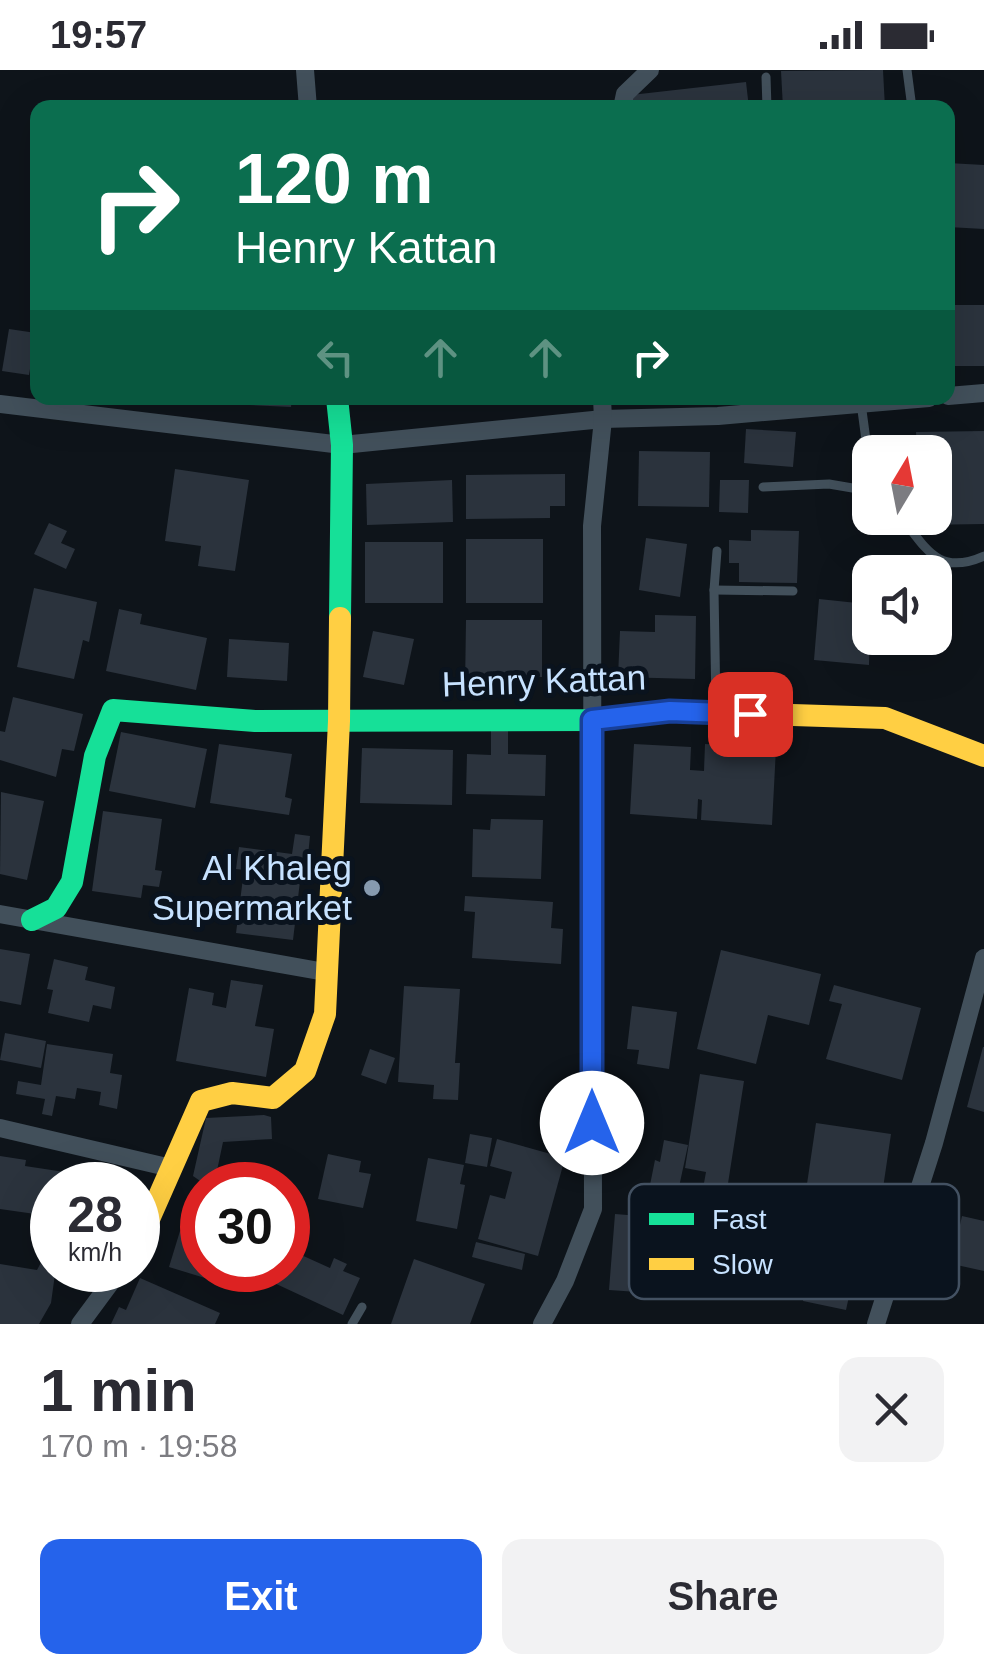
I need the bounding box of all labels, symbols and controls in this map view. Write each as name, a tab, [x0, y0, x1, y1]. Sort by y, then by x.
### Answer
text: 19:57	[50, 14, 147, 56]
icon: right	[70, 140, 200, 270]
text: 120 m	[235, 140, 433, 218]
text: Henry Kattan	[235, 222, 498, 273]
icon: left	[308, 330, 363, 385]
icon: ahead	[413, 330, 468, 385]
icon: ahead	[518, 330, 573, 385]
icon: right	[623, 330, 678, 385]
north arrow	[852, 435, 952, 535]
map controls	[852, 435, 952, 655]
button: sound	[852, 555, 952, 655]
street label: Henry Kattan	[441, 657, 647, 704]
pin	[708, 672, 793, 757]
icon: arrive	[723, 687, 778, 742]
place label: Al Khaleg Supermarket	[152, 848, 352, 927]
marker: Al Khaleg Supermarket	[361, 877, 383, 899]
position arrow	[540, 1071, 644, 1175]
speed limit sign: 30	[180, 1162, 310, 1292]
legend	[629, 1184, 959, 1299]
text: 28	[67, 1187, 123, 1243]
text: Fast	[712, 1204, 767, 1235]
text: km/h	[68, 1238, 122, 1266]
text: Slow	[712, 1249, 773, 1280]
text: 1 min	[40, 1357, 197, 1424]
button: close	[839, 1357, 944, 1462]
text: 170 m · 19:58	[40, 1428, 237, 1464]
button: Exit	[40, 1539, 482, 1654]
button: Share	[502, 1539, 944, 1654]

